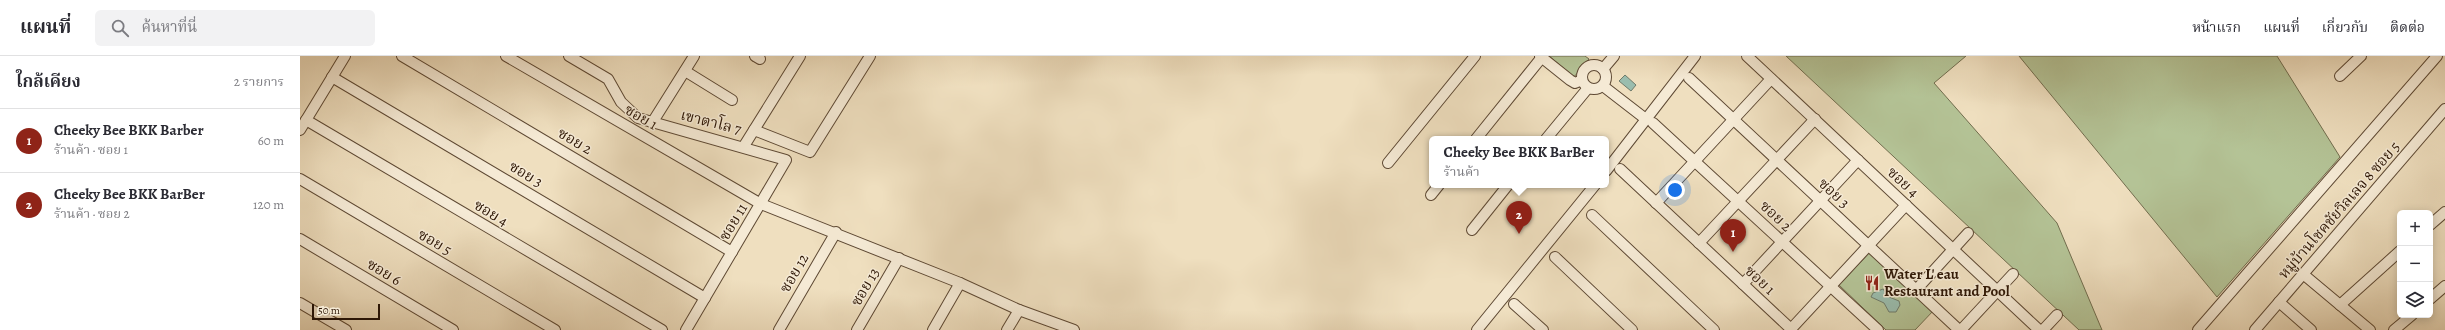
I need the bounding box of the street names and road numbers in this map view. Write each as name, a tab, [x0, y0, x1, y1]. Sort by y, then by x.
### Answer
street label: ซอย 1	[621, 100, 661, 134]
street label: เขาตาโล 7	[679, 104, 744, 139]
street label: ซอย 2	[554, 123, 596, 159]
street label: หมู่บ้านโชคชัยวิลเลจ 8 ซอย 5	[2273, 136, 2404, 283]
street label: ซอย 3	[505, 156, 547, 192]
street label: ซอย 4	[1883, 162, 1923, 202]
street label: ซอย 3	[1814, 173, 1854, 213]
street label: ซอย 4	[470, 195, 512, 231]
street label: ซอย 2	[1756, 196, 1796, 236]
street label: ซอย 11	[714, 200, 752, 244]
street label: ซอย 5	[414, 224, 456, 260]
street label: ซอย 12	[775, 250, 813, 296]
street label: ซอย 6	[363, 254, 405, 290]
street label: ซอย 1	[1740, 261, 1780, 299]
street label: ซอย 13	[846, 264, 884, 310]

